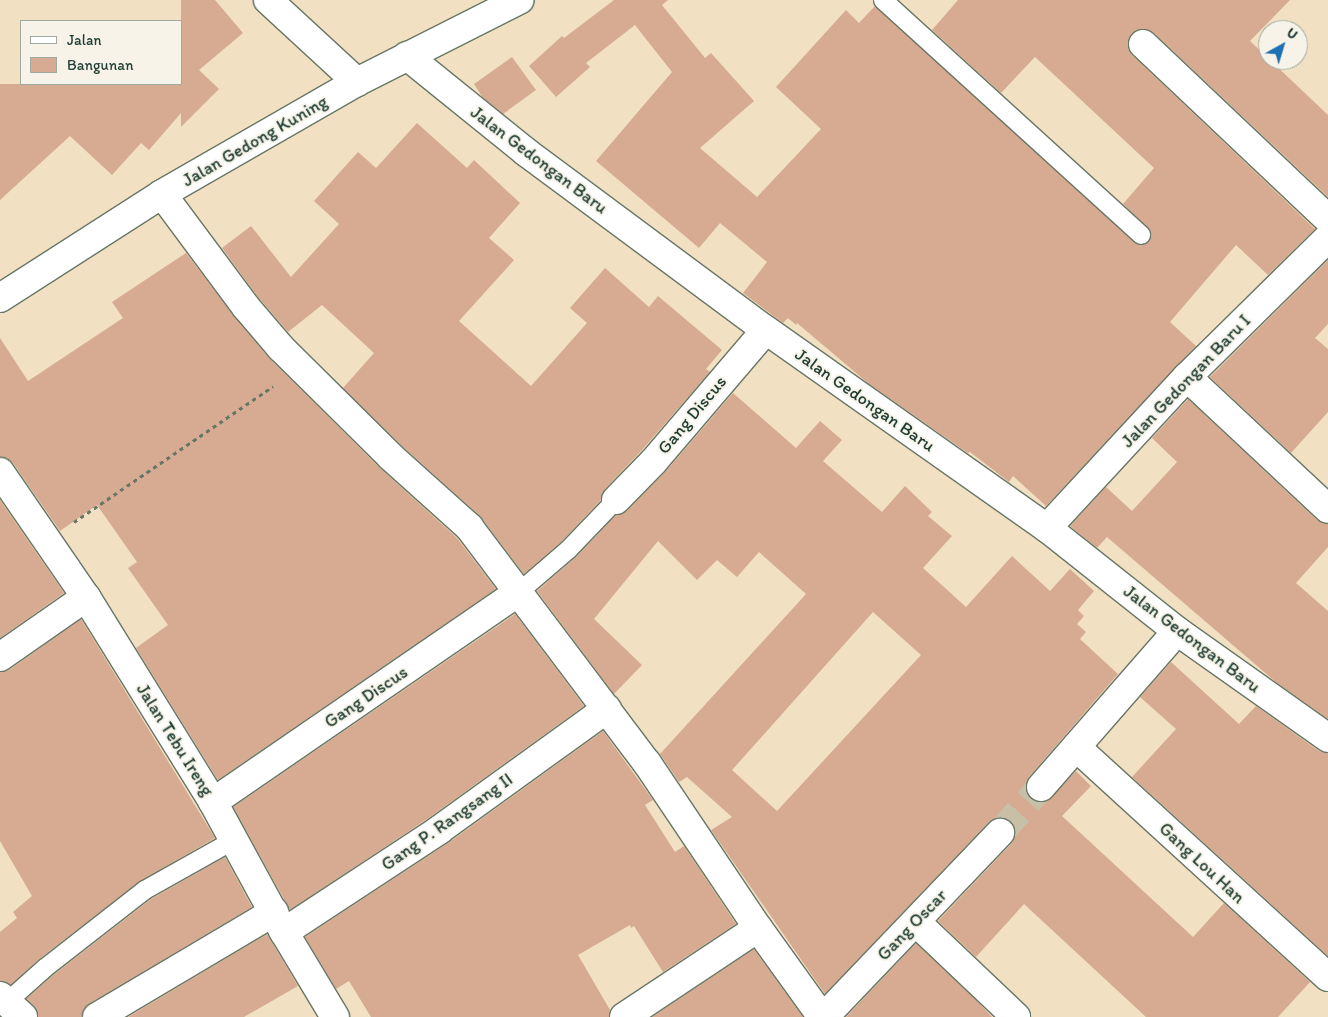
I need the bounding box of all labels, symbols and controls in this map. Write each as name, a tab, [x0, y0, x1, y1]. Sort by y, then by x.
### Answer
legend	[20, 20, 182, 85]
north arrow	[1258, 20, 1308, 70]
text: U	[1283, 24, 1301, 43]
text: Jalan	[67, 31, 101, 49]
text: Bangunan	[67, 56, 134, 74]
street label: Jalan Gedong Kuning	[179, 91, 331, 191]
street label: Jalan Gedongan Baru	[466, 101, 612, 219]
street label: Jalan Gedongan Baru I	[1117, 310, 1255, 452]
street label: Jalan Gedongan Baru	[791, 344, 939, 456]
street label: Gang Discus	[653, 371, 731, 459]
street label: Jalan Gedongan Baru	[1119, 580, 1265, 698]
street label: Gang Discus	[320, 661, 412, 733]
street label: Jalan Tebu Ireng	[132, 681, 218, 799]
street label: Gang P. Rangsang II	[377, 769, 517, 875]
street label: Gang Lou Han	[1155, 818, 1249, 908]
street label: Gang Oscar	[873, 885, 951, 965]

